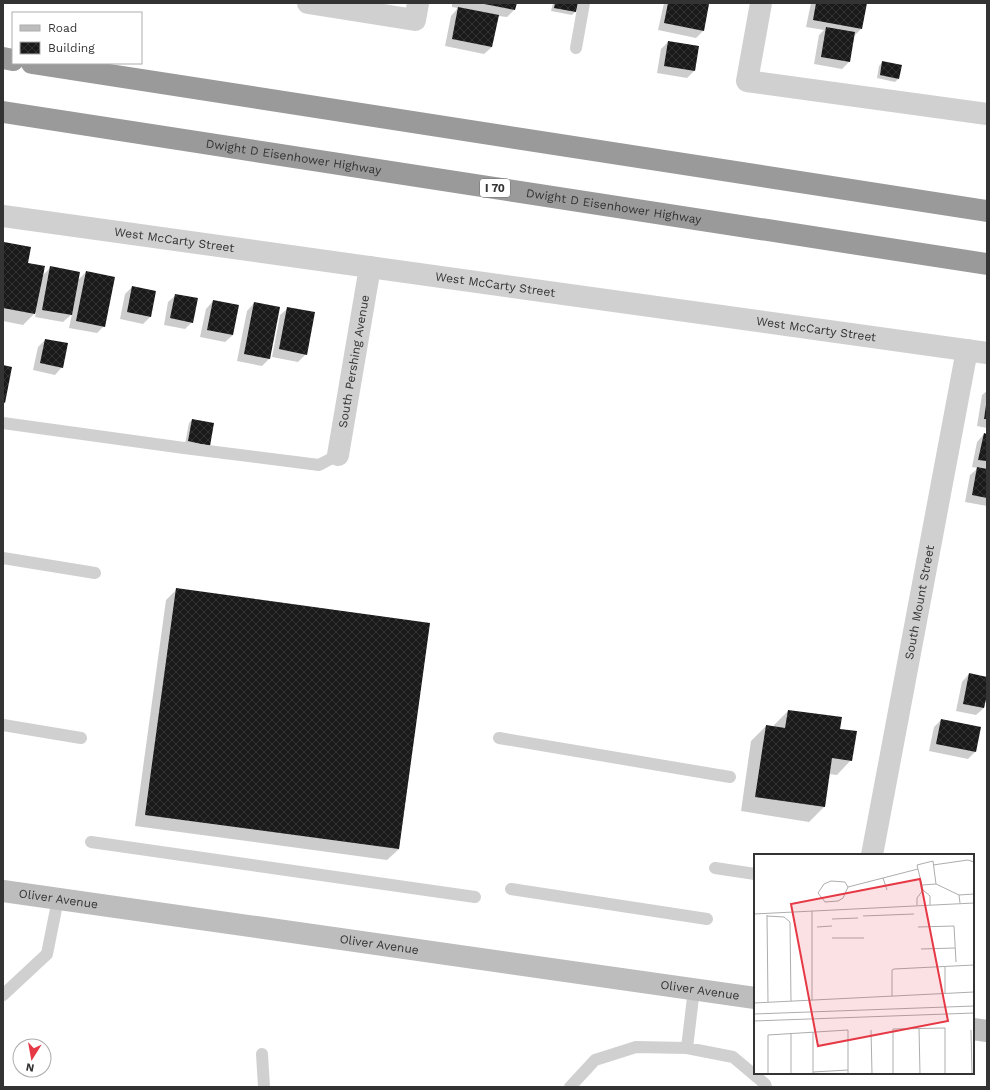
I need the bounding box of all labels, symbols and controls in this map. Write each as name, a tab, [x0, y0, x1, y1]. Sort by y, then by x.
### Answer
legend	[12, 12, 142, 64]
text: Road	[48, 21, 77, 35]
text: Building	[48, 41, 95, 55]
street label: Dwight D Eisenhower Highway	[205, 136, 383, 177]
road number: I 70	[480, 179, 510, 197]
street label: Dwight D Eisenhower Highway	[525, 186, 703, 227]
street label: West McCarty Street	[113, 225, 235, 255]
street label: West McCarty Street	[434, 269, 556, 300]
street label: South Pershing Avenue	[336, 294, 372, 429]
street label: West McCarty Street	[755, 314, 877, 344]
street label: South Mount Street	[902, 544, 937, 661]
inset map	[754, 854, 974, 1074]
street label: Oliver Avenue	[18, 886, 99, 911]
street label: Oliver Avenue	[339, 932, 420, 957]
street label: Oliver Avenue	[659, 978, 741, 1003]
north arrow	[12, 1038, 52, 1078]
text: N	[25, 1060, 35, 1074]

